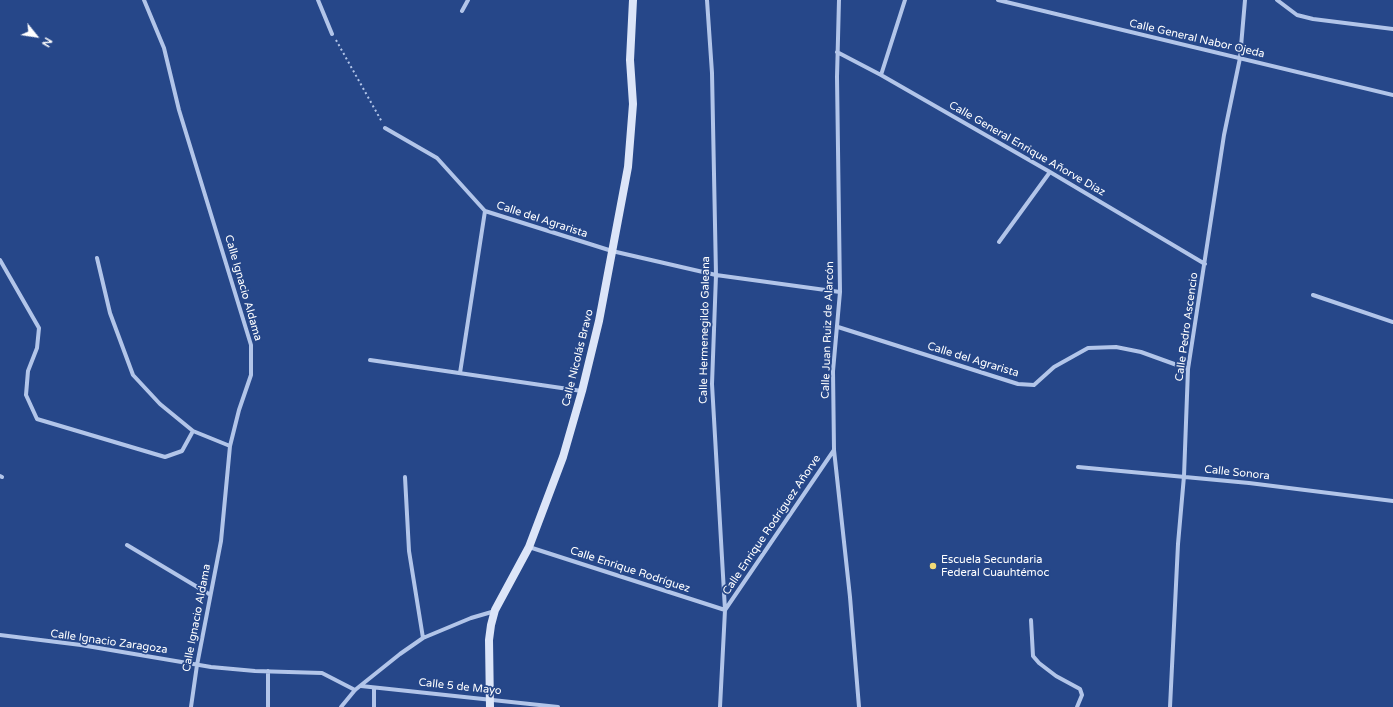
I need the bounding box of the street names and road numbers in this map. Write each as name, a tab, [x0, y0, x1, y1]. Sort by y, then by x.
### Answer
street label: Calle General Nabor Ojeda	[1128, 17, 1266, 61]
street label: Calle General Enrique Añorve Díaz	[946, 99, 1108, 199]
street label: Calle del Agrarista	[495, 199, 589, 241]
street label: Calle Ignacio Aldama	[222, 233, 264, 343]
street label: Calle Hermenegildo Galeana	[697, 256, 713, 404]
street label: Calle Juan Ruiz de Alarcón	[819, 261, 837, 399]
street label: Calle Pedro Ascencio	[1173, 272, 1201, 382]
street label: Calle Nicolás Bravo	[560, 308, 596, 408]
street label: Calle del Agrarista	[926, 340, 1020, 380]
street label: Calle Enrique Rodríguez Añorve	[720, 452, 824, 598]
street label: Calle Sonora	[1204, 463, 1270, 483]
street label: Calle Enrique Rodríguez	[568, 544, 692, 596]
street label: Calle Ignacio Aldama	[180, 563, 214, 673]
street label: Calle Ignacio Zaragoza	[50, 627, 168, 657]
street label: Calle 5 de Mayo	[418, 676, 502, 698]

